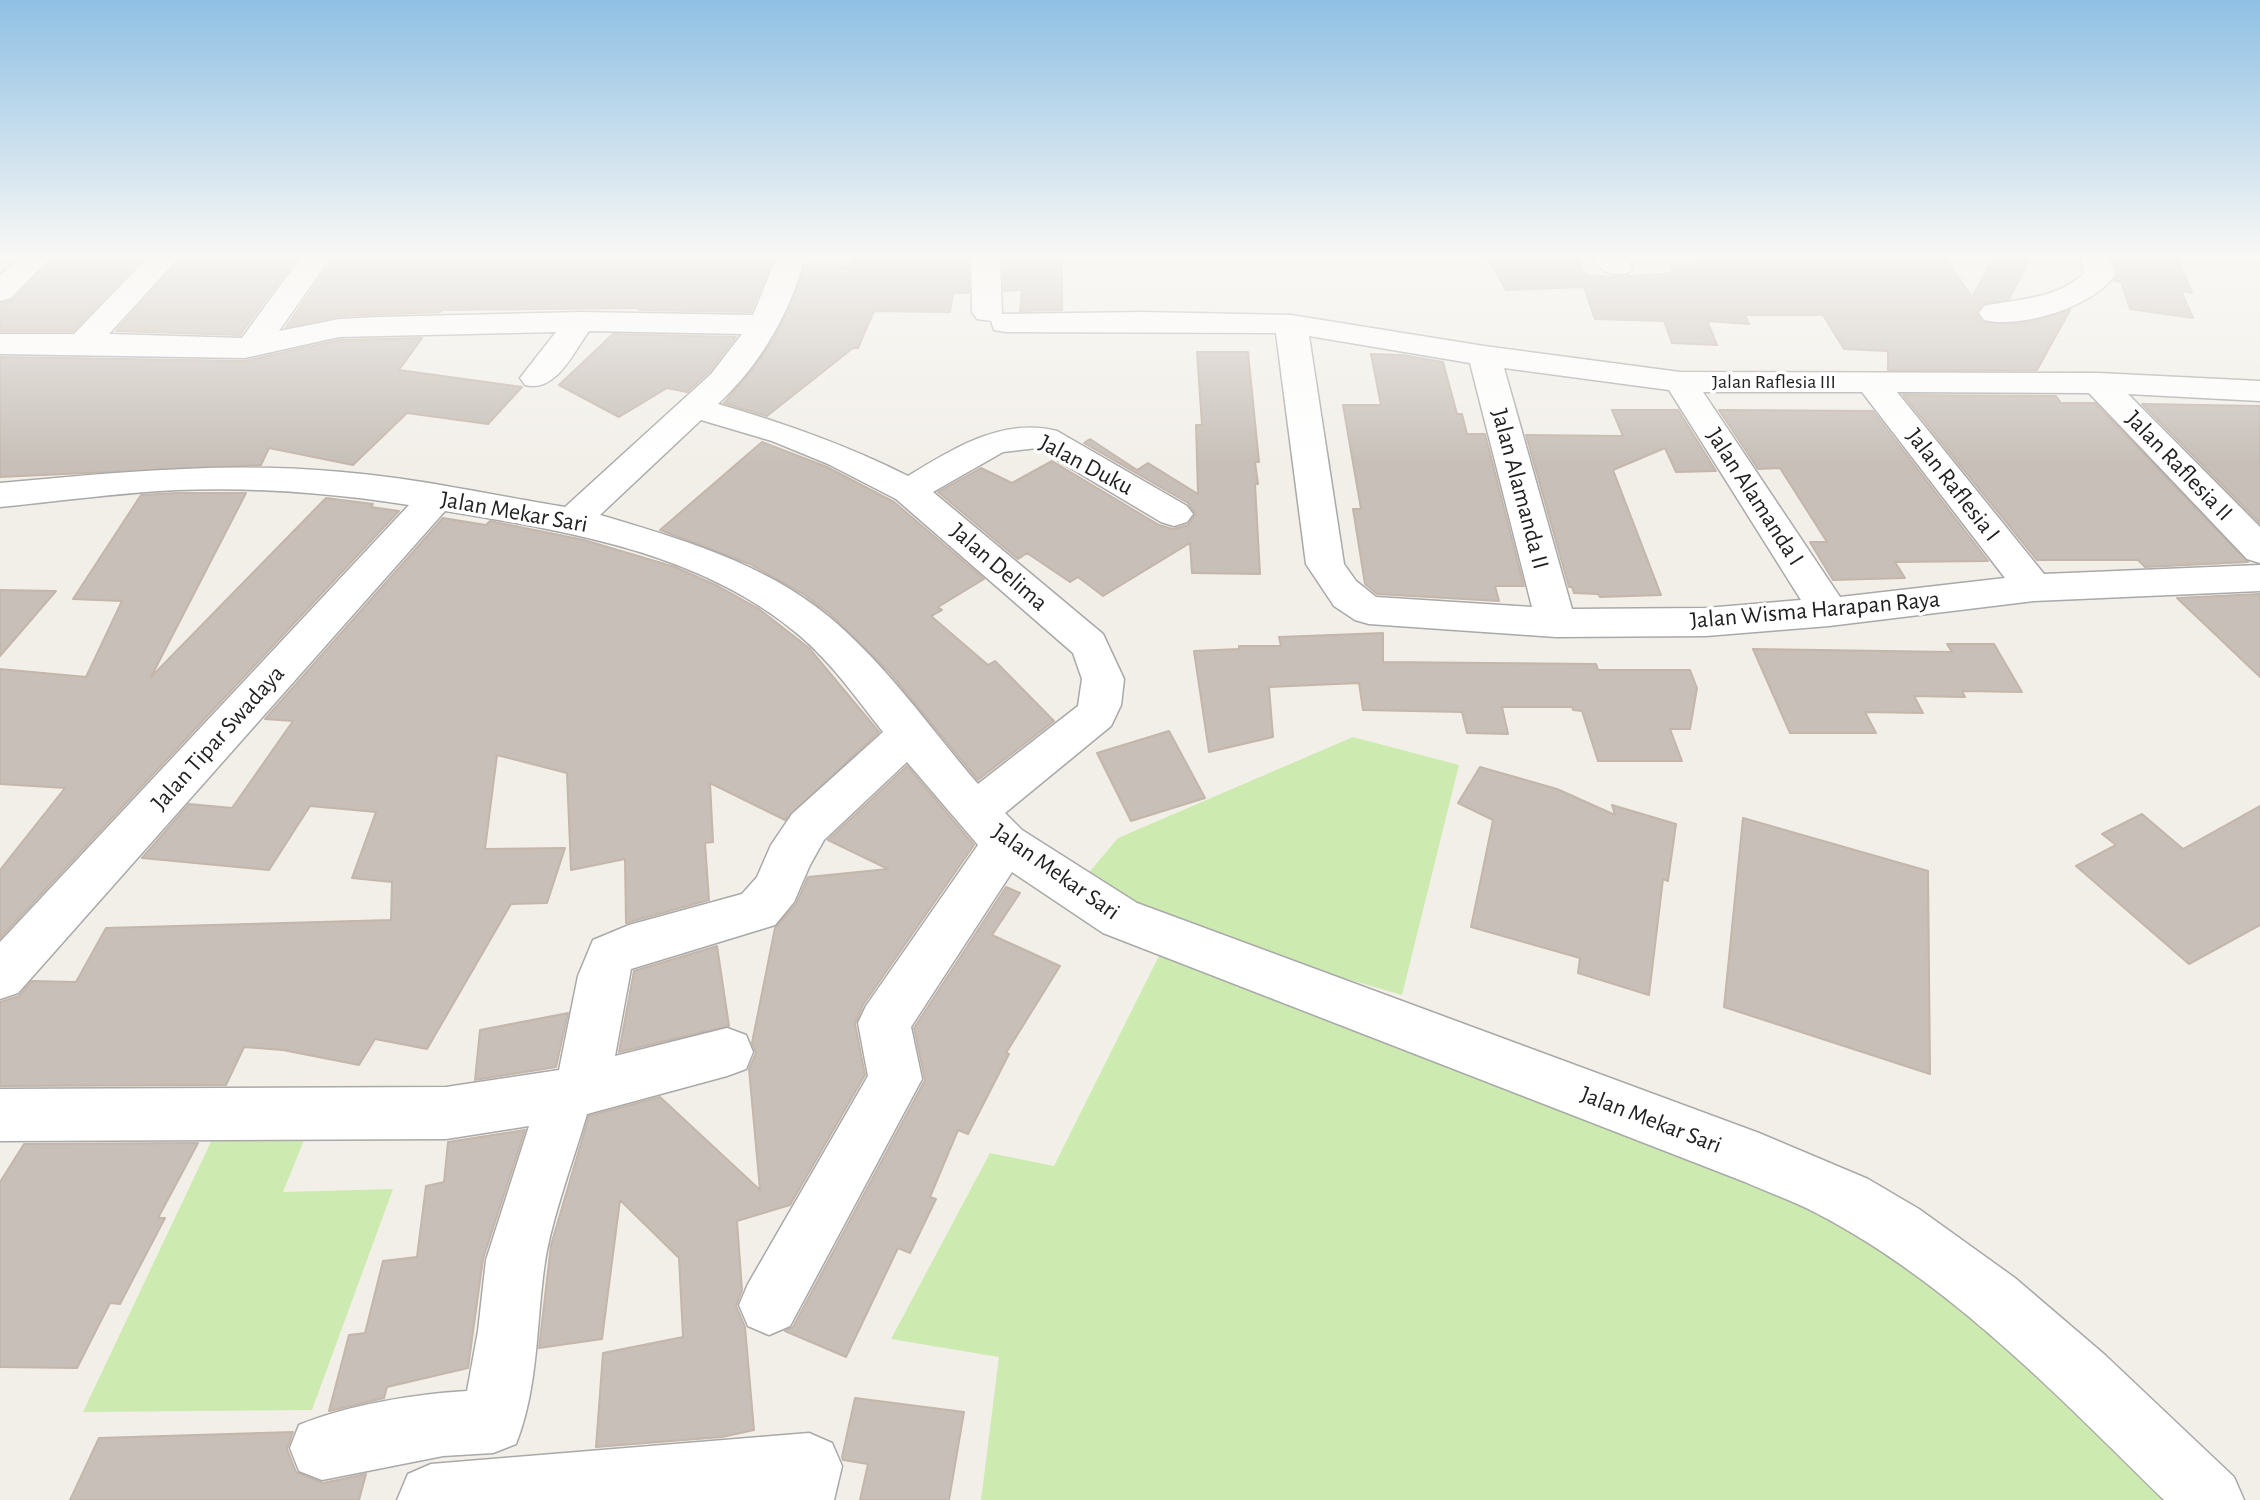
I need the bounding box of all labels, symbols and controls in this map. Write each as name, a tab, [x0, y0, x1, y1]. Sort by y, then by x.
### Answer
street label: Jalan Raflesia III	[1712, 370, 1836, 394]
street label: Jalan Raflesia II	[2119, 405, 2239, 527]
street label: Jalan Alamanda II	[1485, 406, 1555, 572]
street label: Jalan Alamanda I	[1700, 423, 1810, 571]
street label: Jalan Raflesia I	[1900, 423, 2006, 547]
street label: Jalan Duku	[1034, 428, 1138, 502]
street label: Jalan Mekar Sari	[438, 485, 590, 539]
street label: Jalan Delima	[944, 517, 1054, 617]
street label: Jalan Wisma Harapan Raya	[1689, 585, 1941, 635]
street label: Jalan Tipar Swadaya	[145, 659, 291, 817]
street label: Jalan Mekar Sari	[987, 817, 1125, 927]
street label: Jalan Mekar Sari	[1576, 1080, 1726, 1160]

